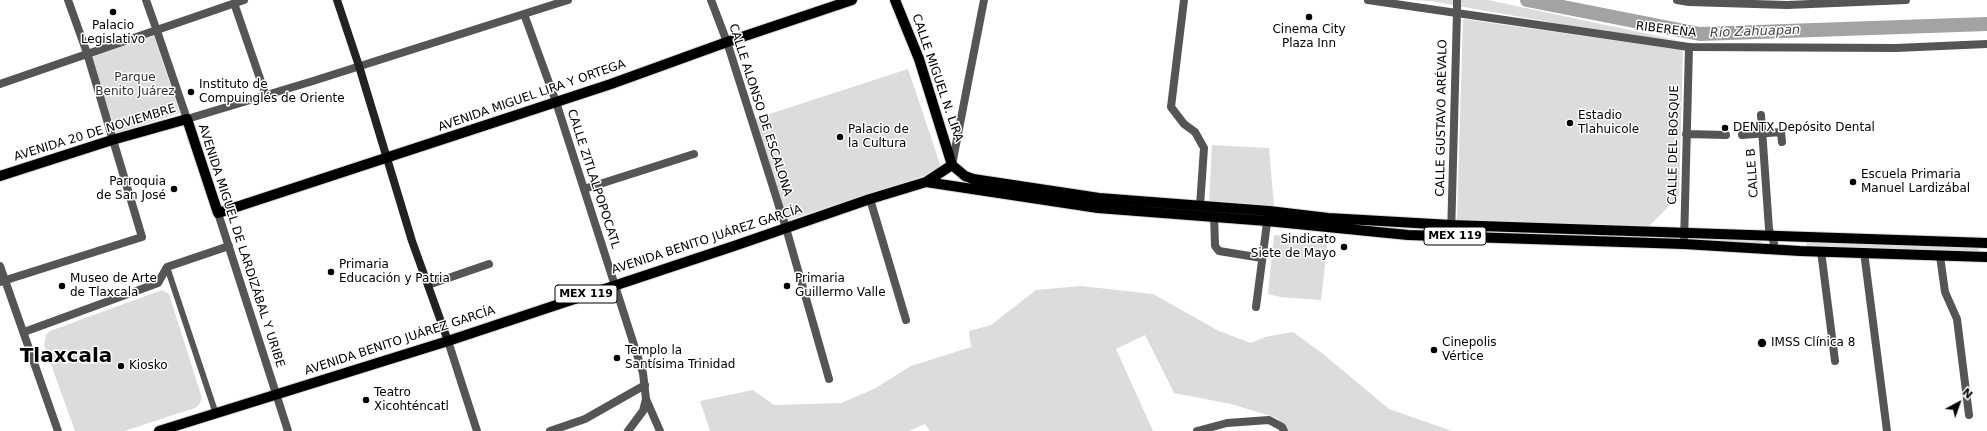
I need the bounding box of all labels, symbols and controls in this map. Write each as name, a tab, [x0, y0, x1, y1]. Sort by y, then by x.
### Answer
marker: Palacio Legislativo	[108, 7, 118, 17]
street label: CALLE MIGUEL N. LIRA	[908, 12, 966, 144]
marker: Cinema City Plaza Inn	[1304, 12, 1314, 22]
place label: Palacio Legislativo	[81, 19, 145, 47]
street label: RIBEREÑA	[1635, 19, 1697, 41]
street label: CALLE ALONSO DE ESCALONA	[725, 22, 795, 198]
place label: Cinema City Plaza Inn	[1272, 23, 1346, 51]
water label: Río Zahuapan	[1710, 23, 1800, 41]
street label: CALLE GUSTAVO ARÉVALO	[1433, 39, 1451, 197]
street label: AVENIDA MIGUEL LIRA Y ORTEGA	[436, 57, 628, 135]
park label: Parque Benito Juárez	[95, 71, 175, 99]
place label: Instituto de Compuinglés de Oriente	[199, 78, 345, 106]
street label: CALLE DEL BOSQUE	[1666, 85, 1682, 205]
marker: Instituto de Compuinglés de Oriente	[186, 87, 196, 97]
street label: AVENIDA 20 DE NOVIEMBRE	[12, 101, 178, 165]
street label: CALLE ZITLALPOPOCATL	[564, 108, 622, 250]
place label: Estadio Tlahuicole	[1578, 109, 1639, 137]
marker: Estadio Tlahuicole	[1565, 118, 1575, 128]
place label: DENTX Depósito Dental	[1733, 121, 1875, 135]
street label: AVENIDA MIGUEL DE LARDIZÁBAL Y URIBE	[195, 123, 287, 369]
place label: Palacio de la Cultura	[848, 123, 909, 151]
marker: DENTX Depósito Dental	[1720, 123, 1730, 133]
marker: Palacio de la Cultura	[835, 132, 845, 142]
street label: CALLE B	[1744, 148, 1762, 198]
place label: Escuela Primaria Manuel Lardizábal	[1861, 168, 1970, 196]
place label: Parroquia de San José	[96, 175, 166, 203]
marker: Escuela Primaria Manuel Lardizábal	[1848, 177, 1858, 187]
marker: Parroquia de San José	[169, 184, 179, 194]
street label: AVENIDA BENITO JUÁREZ GARCÍA	[610, 202, 804, 278]
road number: MEX 119	[1424, 227, 1486, 245]
place label: Sindicato Siete de Mayo	[1251, 233, 1336, 261]
marker: Sindicato Siete de Mayo	[1339, 242, 1349, 252]
place label: Primaria Educación y Patria	[339, 258, 450, 286]
marker: Primaria Educación y Patria	[326, 267, 336, 277]
place label: Museo de Arte de Tlaxcala	[70, 272, 157, 300]
place label: Primaria Guillermo Valle	[795, 272, 886, 300]
marker: Museo de Arte de Tlaxcala	[57, 281, 67, 291]
marker: Primaria Guillermo Valle	[782, 281, 792, 291]
road number: MEX 119	[555, 285, 617, 303]
street label: AVENIDA BENITO JUÁREZ GARCÍA	[303, 303, 497, 379]
place label: Cinepolis Vértice	[1442, 336, 1497, 364]
place label: IMSS Clínica 8	[1771, 336, 1855, 350]
marker: IMSS Clínica 8	[1756, 337, 1768, 349]
place label: Templo la Santísima Trinidad	[625, 344, 735, 372]
district label: Tlaxcala	[20, 345, 112, 369]
marker: Cinepolis Vértice	[1429, 345, 1439, 355]
marker: Templo la Santísima Trinidad	[612, 353, 622, 363]
place label: Kiosko	[129, 359, 168, 373]
marker: Kiosko	[116, 361, 126, 371]
north arrow	[1939, 383, 1979, 423]
place label: Teatro Xicohténcatl	[374, 386, 449, 414]
text: N	[1959, 386, 1975, 401]
marker: Teatro Xicohténcatl	[361, 395, 371, 405]

